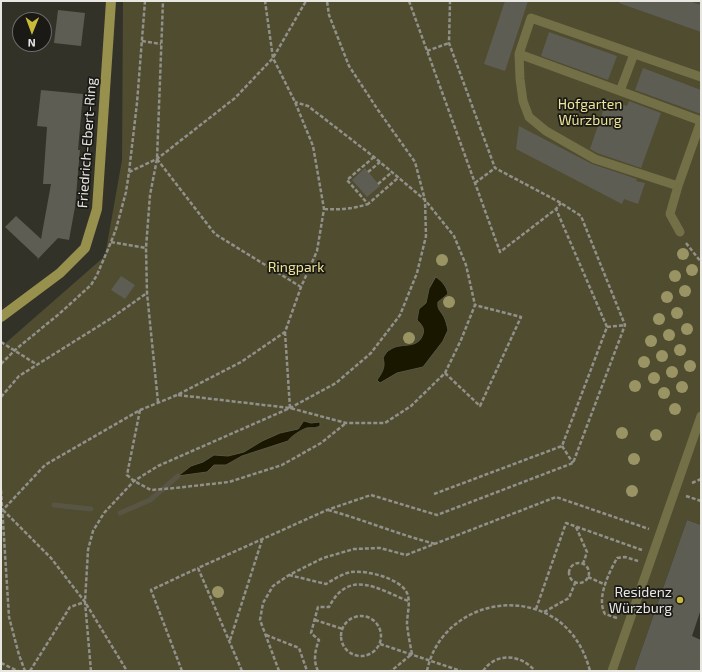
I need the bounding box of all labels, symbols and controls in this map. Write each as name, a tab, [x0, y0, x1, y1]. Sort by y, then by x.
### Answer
north arrow	[12, 12, 52, 52]
text: N	[28, 37, 36, 50]
street label: Friedrich-Ebert-Ring	[74, 77, 100, 209]
park label: Hofgarten Würzburg	[558, 96, 622, 128]
park label: Ringpark	[268, 259, 324, 275]
place label: Residenz Würzburg	[609, 584, 672, 616]
marker: Residenz Würzburg	[675, 595, 685, 605]

